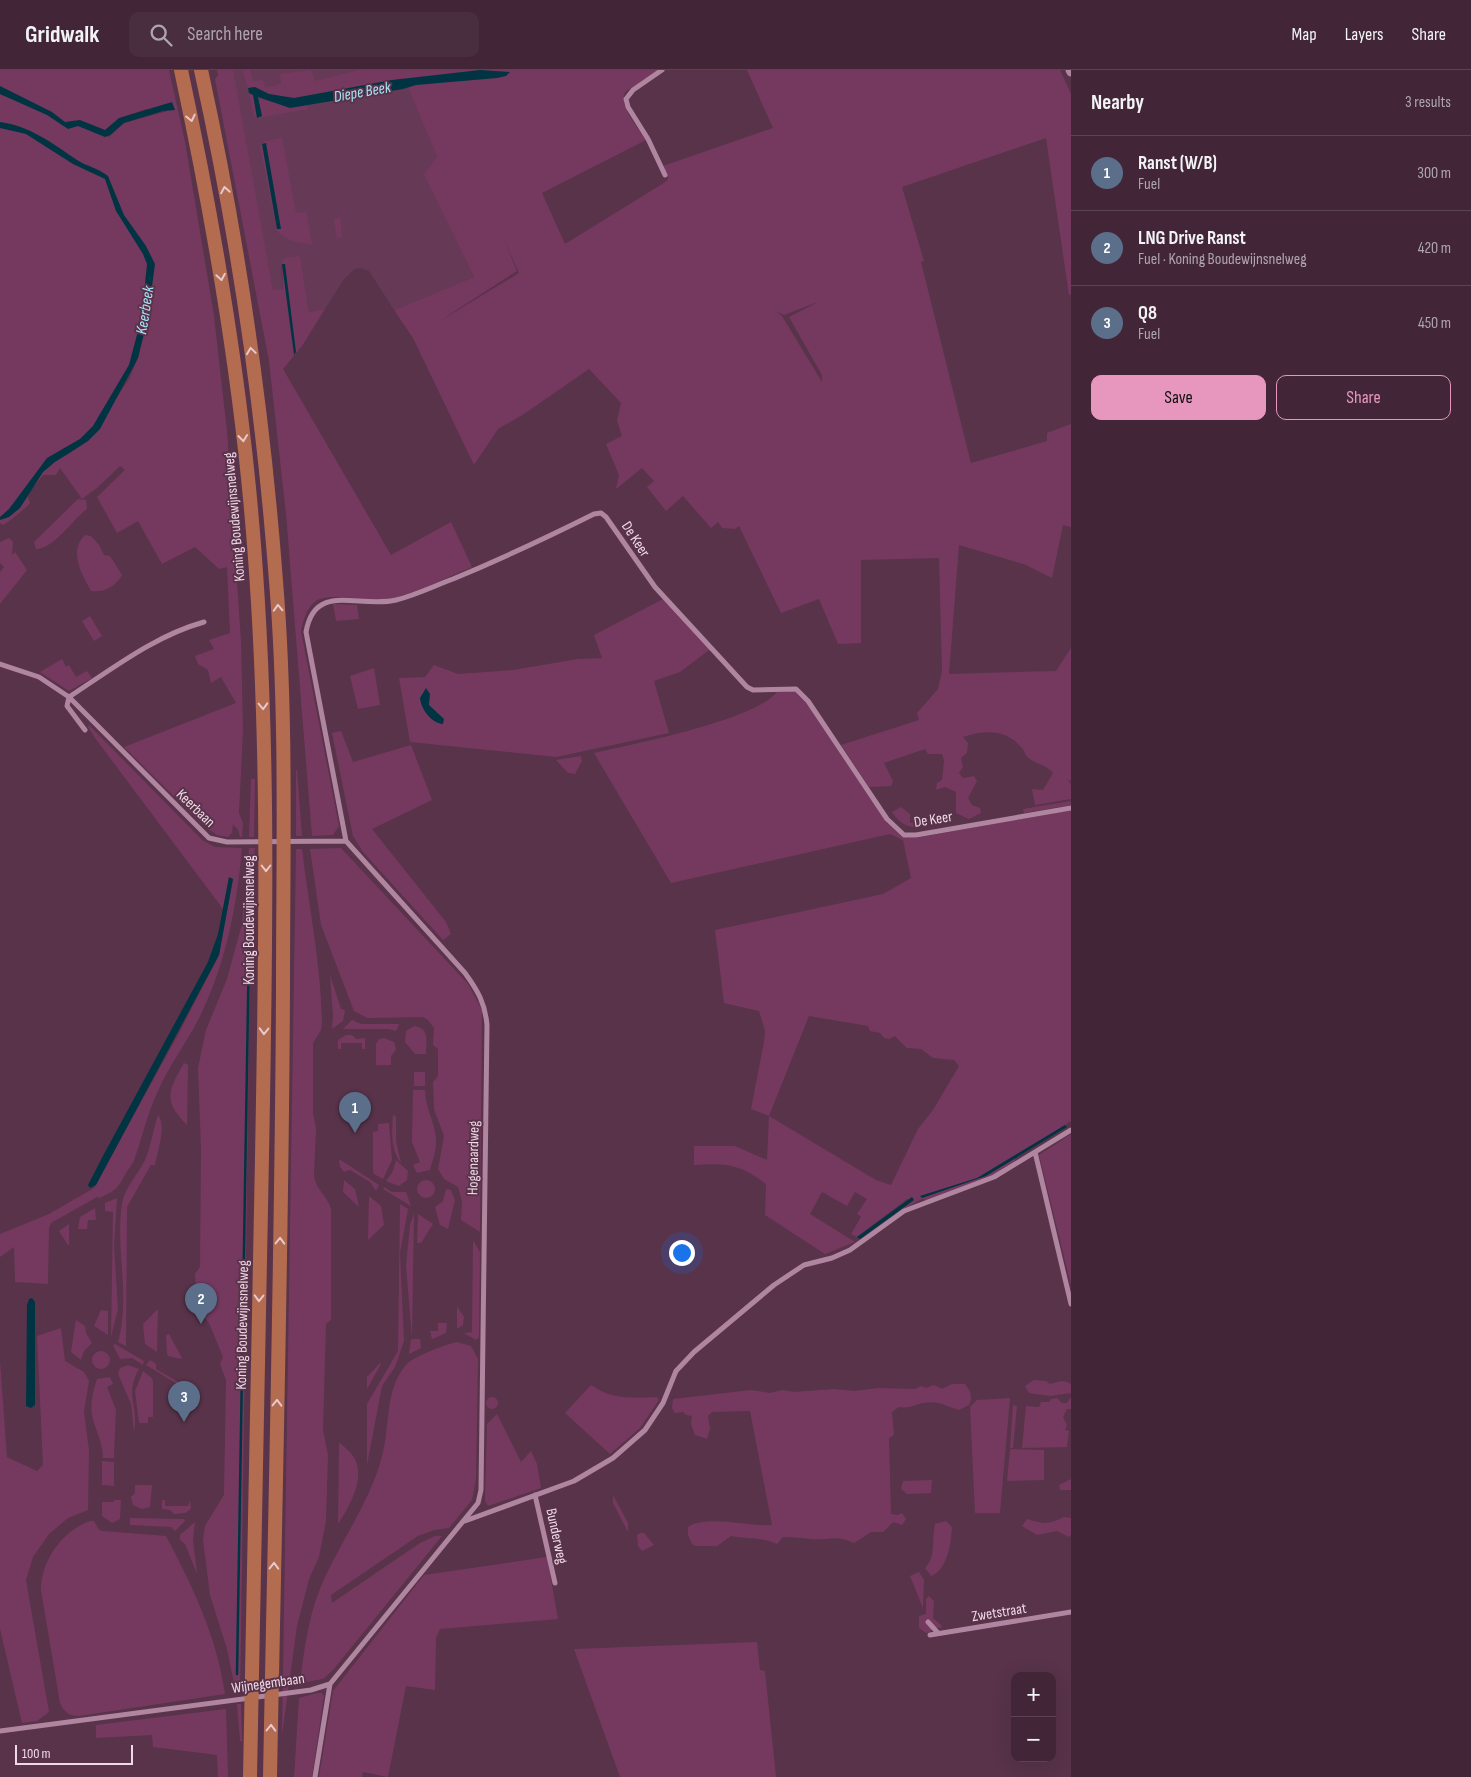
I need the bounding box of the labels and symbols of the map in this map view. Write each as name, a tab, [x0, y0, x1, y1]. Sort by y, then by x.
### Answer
water label: Diepe Beek	[332, 78, 393, 107]
one-way arrow	[185, 113, 196, 122]
one-way arrow	[221, 186, 231, 195]
one-way arrow	[215, 273, 225, 282]
water label: Keerbeek	[132, 284, 159, 336]
one-way arrow	[246, 347, 256, 355]
one-way arrow	[237, 435, 248, 443]
street label: Koning Boudewijnsnelweg	[219, 452, 250, 582]
street label: De Keer	[617, 518, 654, 561]
one-way arrow	[272, 604, 283, 612]
one-way arrow	[257, 702, 268, 710]
street label: Keerbaan	[172, 785, 219, 832]
street label: De Keer	[912, 807, 954, 832]
street label: Koning Boudewijnsnelweg	[240, 855, 259, 985]
one-way arrow	[261, 865, 271, 873]
one-way arrow	[259, 1028, 269, 1035]
pin: 1	[339, 1092, 371, 1133]
street label: Hogenaardweg	[463, 1121, 484, 1195]
one-way arrow	[275, 1237, 285, 1244]
your location	[669, 1240, 695, 1266]
street label: Koning Boudewijnsnelweg	[232, 1260, 253, 1390]
pin: 2	[185, 1283, 217, 1324]
one-way arrow	[254, 1294, 264, 1302]
pin: 3	[168, 1381, 200, 1422]
one-way arrow	[272, 1399, 283, 1407]
street label: Bunderweg	[541, 1506, 572, 1566]
one-way arrow	[269, 1562, 279, 1570]
street label: Zwetstraat	[970, 1599, 1028, 1626]
street label: Wijnegembaan	[230, 1669, 306, 1698]
one-way arrow	[266, 1724, 276, 1732]
scale bar	[15, 1742, 132, 1765]

